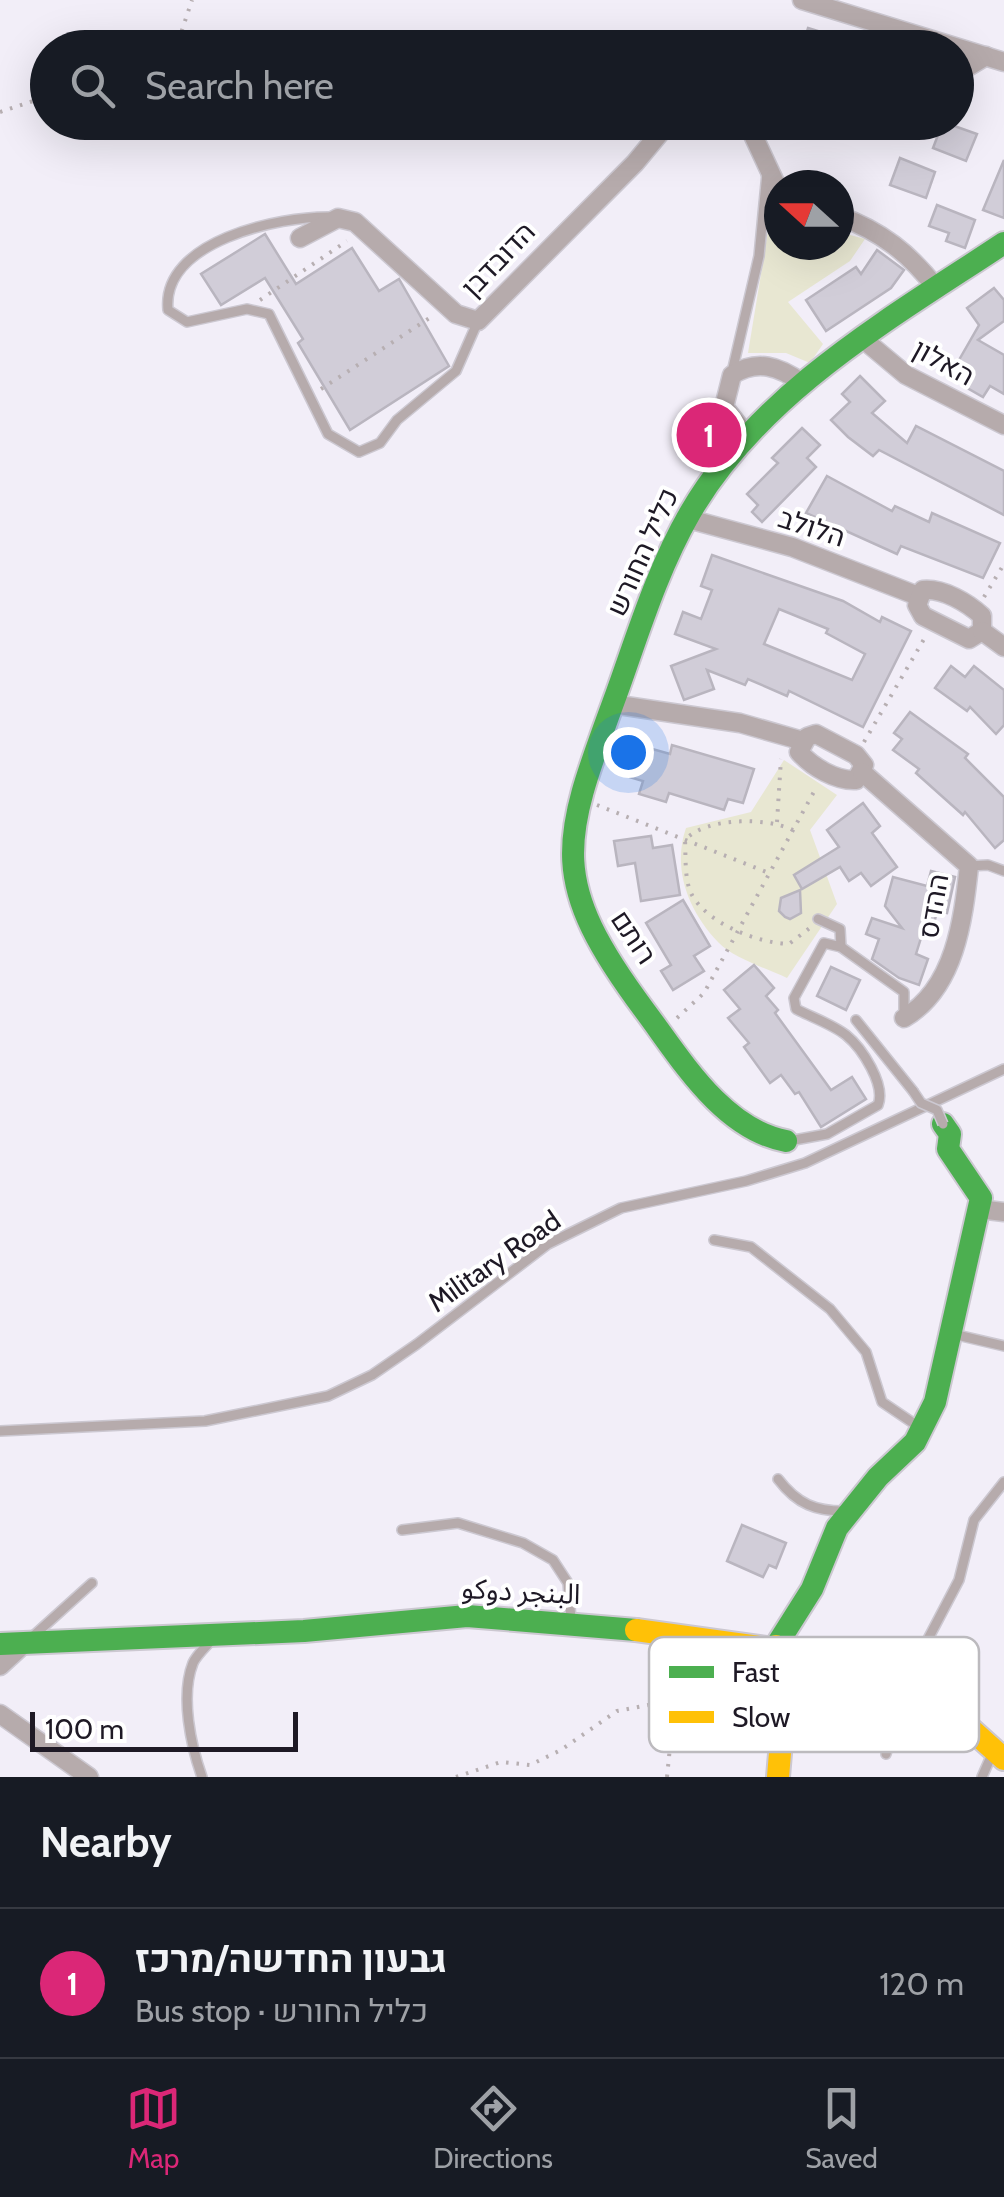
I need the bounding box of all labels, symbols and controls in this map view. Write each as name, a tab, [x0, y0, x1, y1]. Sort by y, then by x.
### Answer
search box	[30, 30, 974, 140]
icon: search	[65, 58, 120, 113]
text: Search here	[145, 62, 334, 109]
north arrow	[764, 170, 854, 260]
street label: הדובדבן	[454, 214, 542, 304]
street label: האלון	[907, 331, 981, 393]
pin: 1	[676, 398, 742, 472]
street label: כליל החורש	[599, 483, 685, 621]
street label: הלולב	[774, 500, 850, 554]
your location	[603, 727, 654, 778]
street label: ההדס	[911, 871, 955, 941]
street label: רותם	[604, 904, 664, 970]
street label: Military Road	[421, 1203, 567, 1319]
street label: البنجر دوكو	[461, 1571, 581, 1611]
legend	[649, 1637, 979, 1752]
text: Fast	[732, 1655, 780, 1689]
text: Slow	[732, 1700, 790, 1734]
scale bar	[30, 1707, 298, 1752]
text: 100 m	[45, 1712, 124, 1746]
text: Nearby	[40, 1816, 172, 1868]
text: גבעון החדשה/מרכז	[135, 1935, 447, 1982]
text: 1	[67, 1964, 78, 2003]
text: 120 m	[879, 1964, 964, 2003]
text: Bus stop · כליל החורש	[135, 1991, 428, 2030]
tab: Map	[126, 2081, 181, 2175]
tab: Directions	[433, 2081, 553, 2175]
tab: Saved	[805, 2081, 878, 2175]

